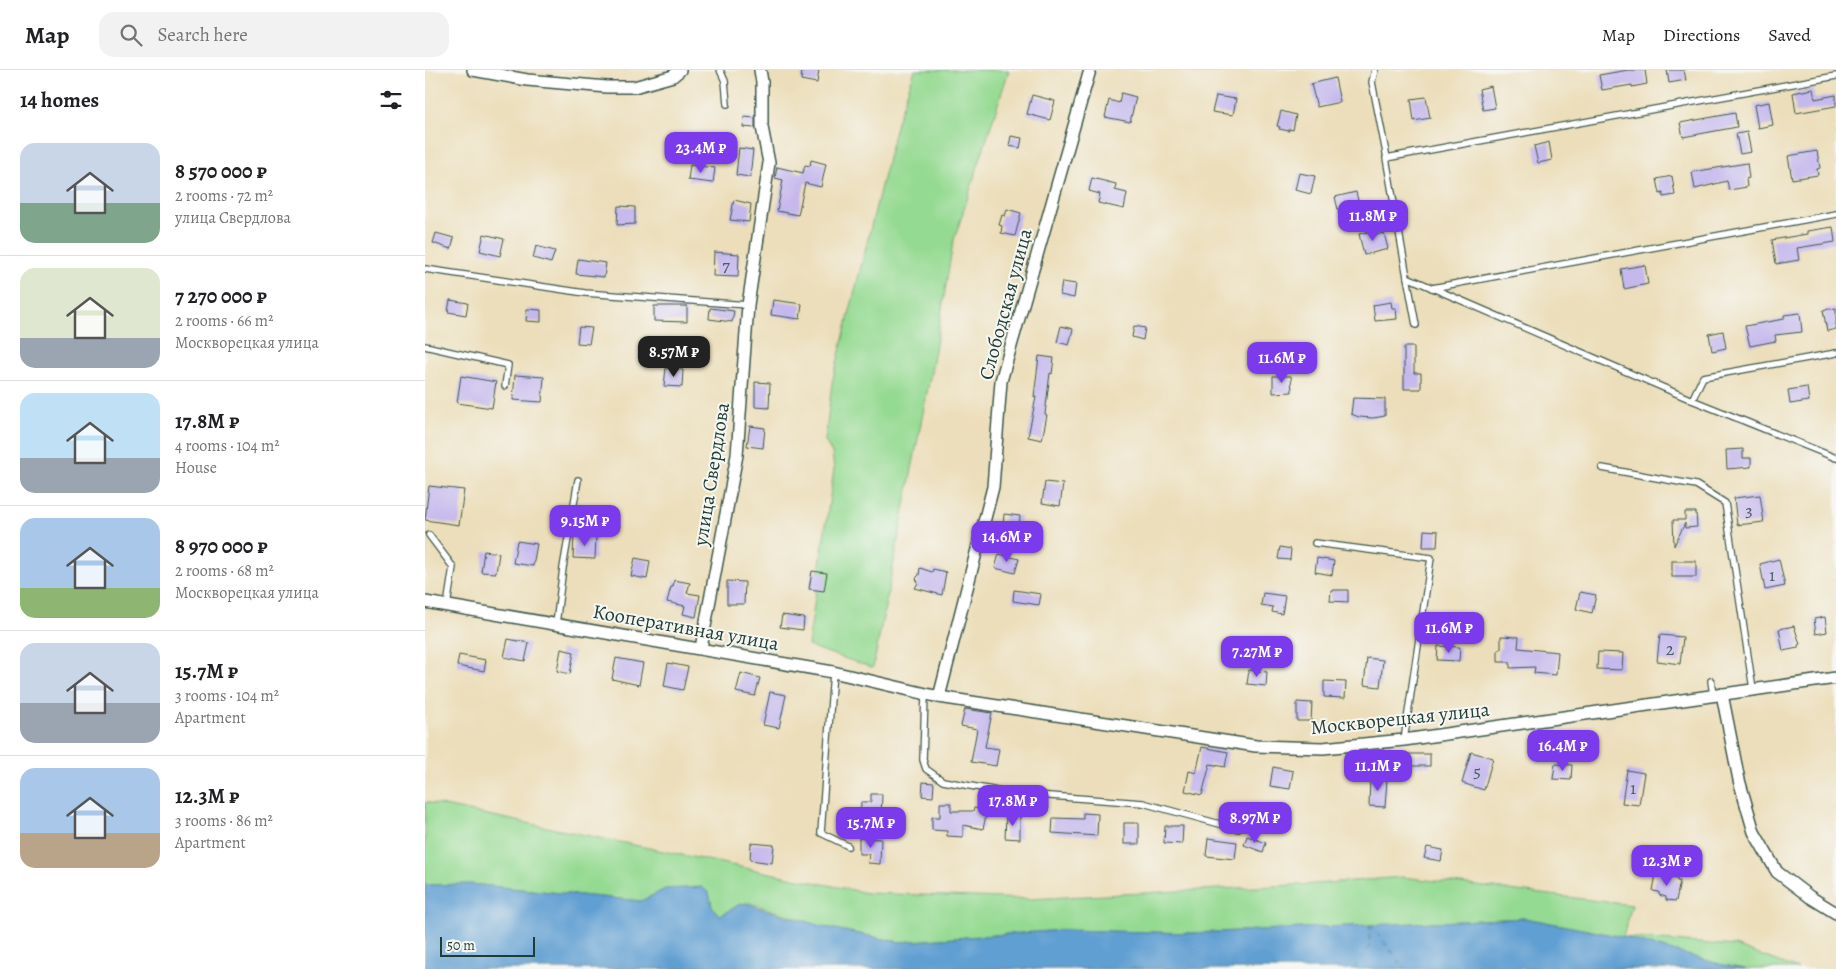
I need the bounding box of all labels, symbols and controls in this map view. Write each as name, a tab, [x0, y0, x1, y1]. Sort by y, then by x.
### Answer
search box	[99, 12, 449, 57]
text: Map	[25, 19, 69, 51]
icon: search	[117, 21, 145, 49]
text: Search here	[157, 22, 248, 48]
text: Map	[1602, 23, 1635, 47]
text: Directions	[1663, 23, 1740, 47]
text: Saved	[1768, 23, 1811, 47]
text: 14 homes	[20, 86, 99, 114]
icon: filters	[377, 86, 405, 114]
pin: 23.4M ₽	[655, 132, 747, 174]
text: 23.4M ₽	[676, 137, 726, 159]
text: 8 570 000 ₽	[175, 157, 267, 185]
icon: home	[60, 163, 120, 223]
text: 2 rooms · 72 m²	[175, 185, 273, 207]
pin: 11.8M ₽	[1327, 200, 1419, 242]
text: 11.8M ₽	[1349, 205, 1397, 227]
text: улица Свердлова	[175, 207, 291, 229]
street label: Слободская улица	[972, 225, 1039, 383]
house number: 7	[722, 253, 730, 277]
text: 7 270 000 ₽	[175, 282, 267, 310]
icon: home	[60, 288, 120, 348]
text: 2 rooms · 66 m²	[175, 310, 273, 332]
text: Москворецкая улица	[175, 332, 319, 354]
pin: 8.57M ₽	[628, 336, 720, 378]
text: 8.57M ₽	[649, 341, 699, 363]
pin: 11.6M ₽	[1236, 342, 1328, 384]
text: 11.6M ₽	[1258, 347, 1306, 369]
street label: улица Свердлова	[687, 400, 736, 549]
text: 17.8M ₽	[175, 407, 239, 435]
icon: home	[60, 413, 120, 473]
text: 4 rooms · 104 m²	[175, 435, 280, 457]
text: House	[175, 457, 217, 479]
house number: 3	[1745, 498, 1753, 522]
pin: 9.15M ₽	[539, 504, 631, 547]
text: 9.15M ₽	[561, 510, 609, 532]
pin: 14.6M ₽	[961, 520, 1053, 563]
text: 14.6M ₽	[982, 526, 1032, 548]
text: 8 970 000 ₽	[175, 532, 268, 560]
icon: home	[60, 538, 120, 598]
text: 2 rooms · 68 m²	[175, 560, 274, 582]
house number: 1	[1769, 563, 1775, 587]
text: Москворецкая улица	[175, 582, 319, 604]
street label: Кооперативная улица	[591, 598, 782, 657]
pin: 11.6M ₽	[1403, 612, 1495, 654]
text: 11.6M ₽	[1425, 617, 1473, 639]
pin: 7.27M ₽	[1211, 636, 1303, 678]
house number: 2	[1666, 637, 1675, 661]
text: 7.27M ₽	[1232, 641, 1282, 663]
text: 15.7M ₽	[175, 657, 238, 685]
icon: home	[60, 663, 120, 723]
text: 3 rooms · 104 m²	[175, 685, 279, 707]
street label: Москворецкая улица	[1309, 696, 1492, 741]
text: Apartment	[175, 707, 246, 729]
pin: 16.4M ₽	[1517, 730, 1609, 772]
text: 16.4M ₽	[1538, 735, 1588, 757]
pin: 11.1M ₽	[1332, 750, 1424, 792]
text: 11.1M ₽	[1355, 755, 1401, 777]
house number: 5	[1473, 759, 1481, 783]
house number: 1	[1630, 776, 1636, 800]
text: 12.3M ₽	[175, 782, 239, 810]
pin: 17.8M ₽	[967, 784, 1059, 827]
icon: home	[60, 788, 120, 848]
text: 17.8M ₽	[988, 790, 1038, 812]
pin: 8.97M ₽	[1209, 802, 1301, 844]
pin: 15.7M ₽	[825, 806, 917, 849]
text: 8.97M ₽	[1230, 807, 1280, 829]
text: 3 rooms · 86 m²	[175, 810, 273, 832]
text: 15.7M ₽	[847, 812, 895, 834]
text: Apartment	[175, 832, 246, 854]
pin: 12.3M ₽	[1621, 844, 1713, 887]
text: 12.3M ₽	[1642, 850, 1692, 872]
scale bar	[440, 934, 535, 957]
text: 50 m	[447, 936, 475, 955]

